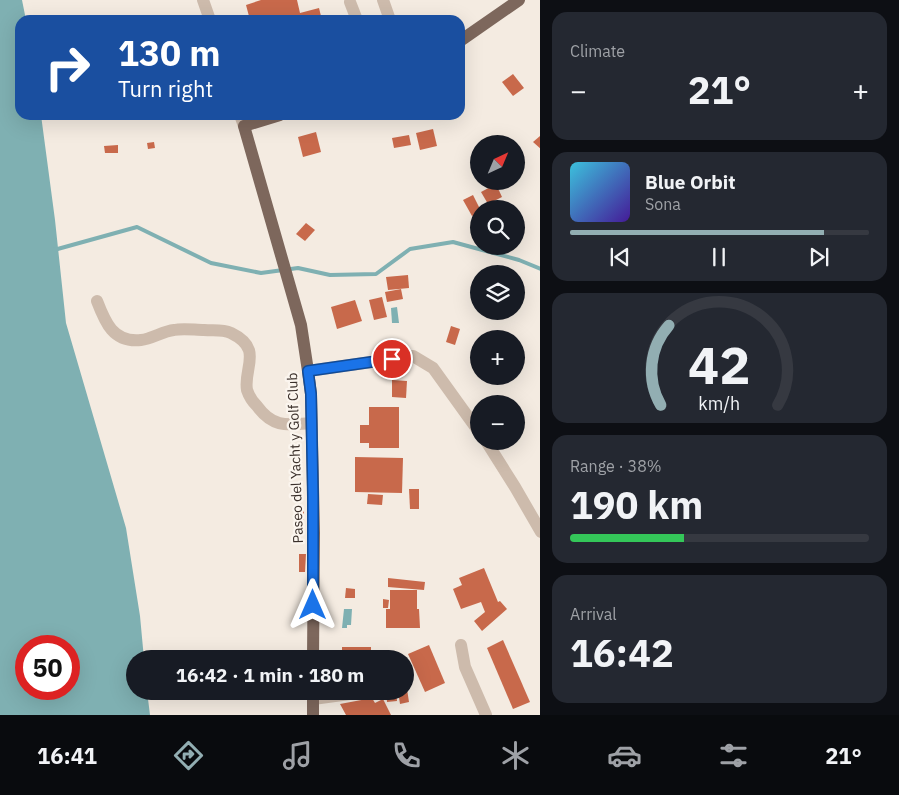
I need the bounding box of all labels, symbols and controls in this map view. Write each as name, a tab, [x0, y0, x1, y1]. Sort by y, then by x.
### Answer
text: 130 m	[118, 30, 221, 76]
icon: right	[35, 35, 100, 100]
text: Climate	[570, 41, 625, 61]
text: 21°	[688, 65, 751, 114]
text: −	[570, 72, 587, 109]
text: +	[852, 72, 869, 109]
text: Turn right	[118, 74, 213, 103]
north arrow	[470, 135, 525, 190]
map controls	[470, 135, 525, 450]
text: Blue Orbit	[645, 170, 735, 194]
text: Sona	[645, 194, 681, 214]
button: search	[470, 200, 525, 255]
icon: previous	[606, 243, 634, 271]
icon: pause	[705, 243, 733, 271]
icon: next	[805, 243, 833, 271]
button: layers	[470, 265, 525, 320]
button: +	[470, 330, 525, 385]
text: 42	[688, 331, 751, 398]
pin	[371, 338, 413, 380]
icon: arrive	[378, 345, 406, 373]
street label: Paseo del Yacht y Golf Club	[283, 372, 307, 544]
text: km/h	[699, 392, 741, 415]
button: −	[470, 395, 525, 450]
text: Range · 38%	[570, 456, 662, 476]
text: 190 km	[570, 480, 703, 529]
position arrow	[286, 578, 338, 630]
text: Arrival	[570, 604, 617, 624]
text: 16:42	[570, 628, 674, 677]
speed limit sign: 50	[15, 635, 80, 700]
text: 16:42 · 1 min · 180 m	[176, 663, 364, 687]
icon: directions	[171, 738, 206, 773]
icon: music	[280, 738, 315, 773]
icon: phone	[389, 738, 424, 773]
icon: climate	[498, 738, 533, 773]
icon: car	[607, 738, 642, 773]
icon: filters	[716, 738, 751, 773]
text: 16:41	[37, 741, 97, 770]
text: 21°	[825, 741, 862, 770]

